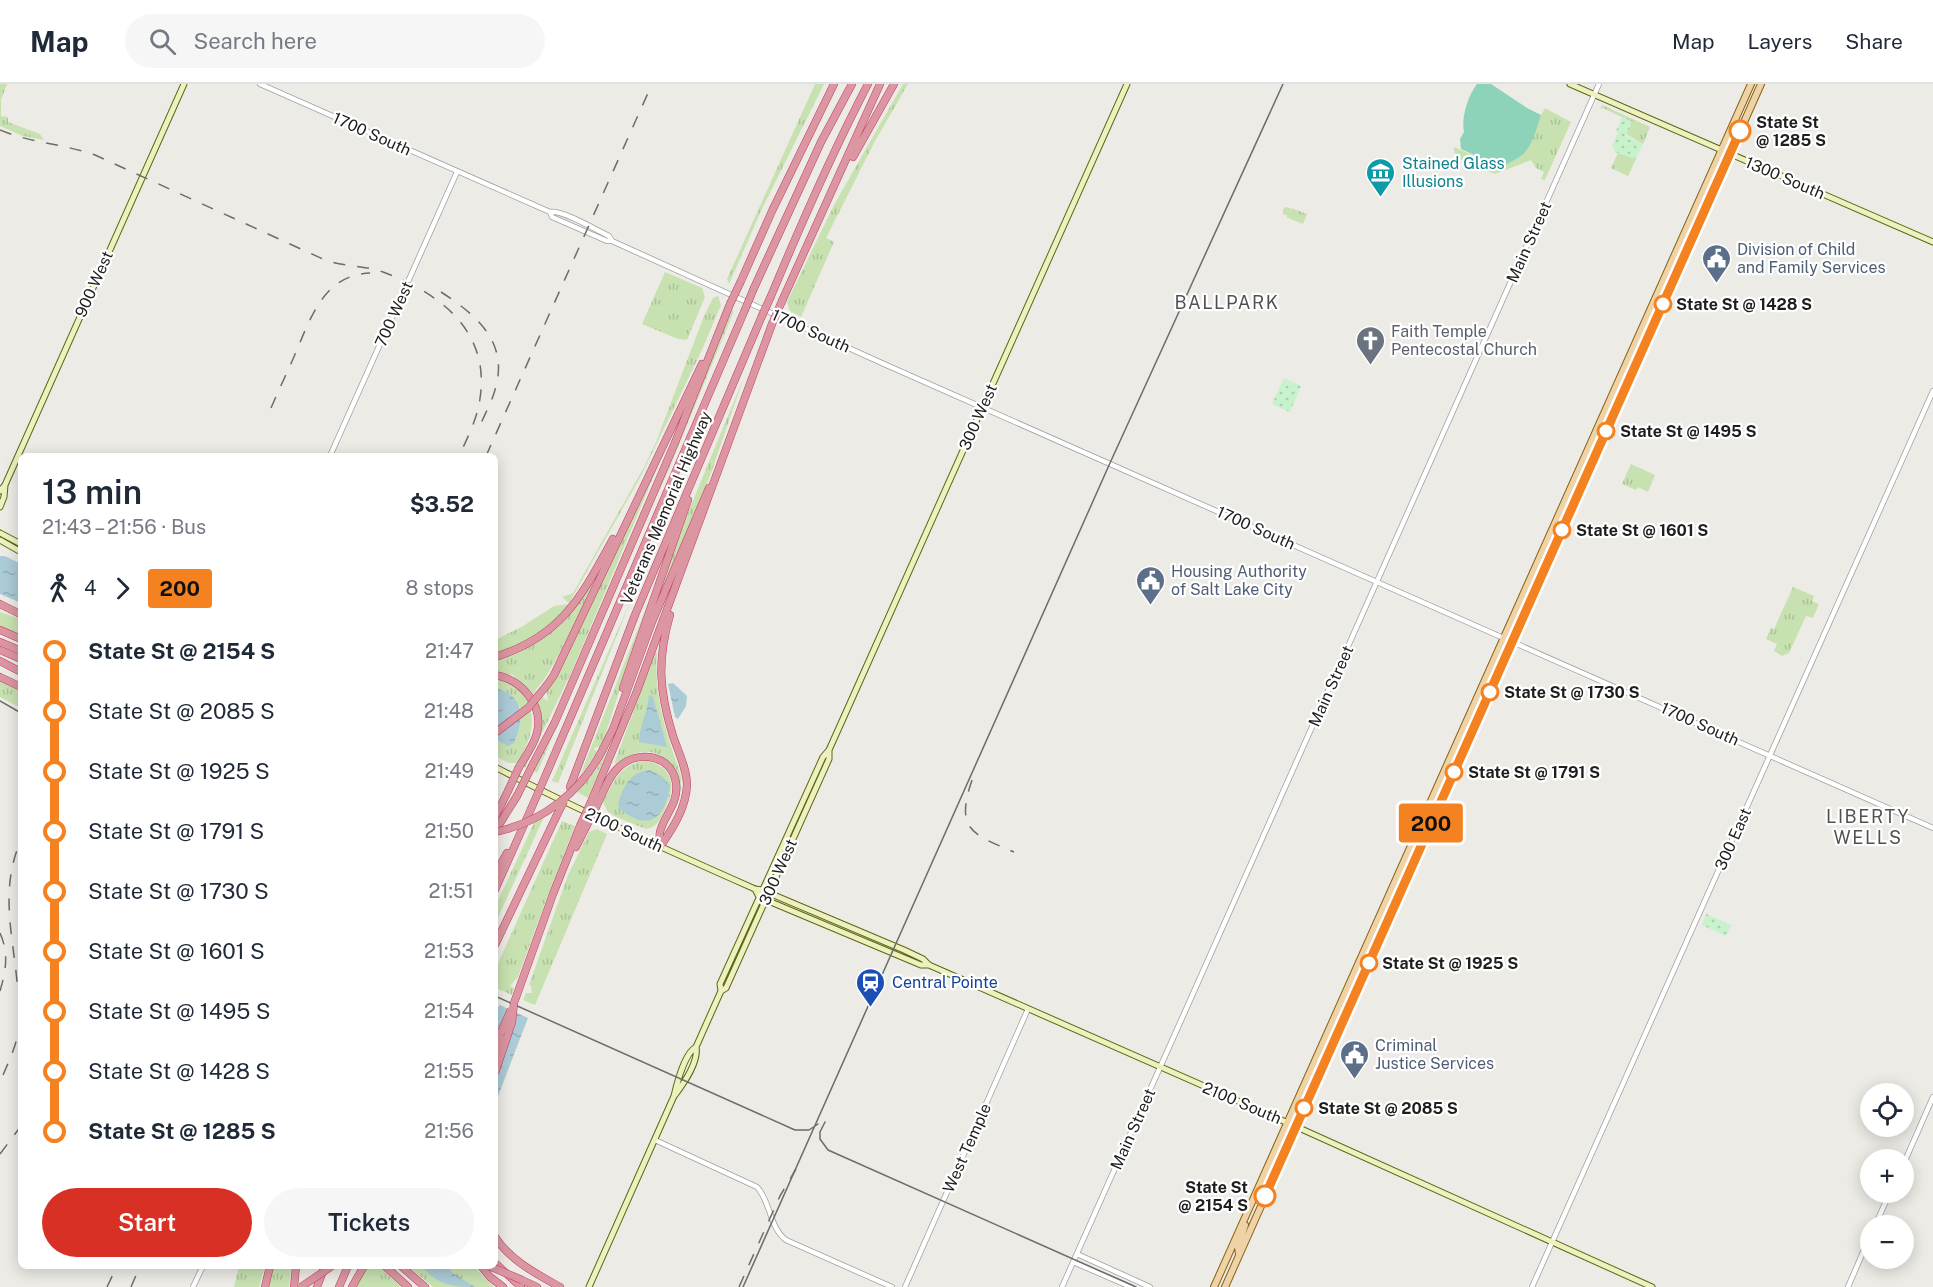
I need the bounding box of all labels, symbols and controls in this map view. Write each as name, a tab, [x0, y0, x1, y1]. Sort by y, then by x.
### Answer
search box	[125, 14, 545, 68]
text: Map	[30, 25, 89, 58]
icon: search	[146, 25, 179, 58]
text: Search here	[194, 28, 317, 54]
text: Map	[1672, 29, 1715, 54]
text: Layers	[1748, 29, 1812, 54]
text: Share	[1845, 29, 1903, 54]
street label: 1700 South	[330, 108, 414, 160]
place label: State St @ 1285 S	[1756, 113, 1826, 150]
marker: State St @ 1285 S	[1729, 120, 1751, 142]
street label: 1300 South	[1742, 153, 1828, 203]
place label: Stained Glass Illusions	[1402, 154, 1505, 191]
museum icon: Stained Glass Illusions	[1365, 156, 1397, 198]
street label: Main Street	[1503, 198, 1555, 286]
place label: Division of Child and Family Services	[1737, 240, 1886, 277]
public building icon: Division of Child and Family Services	[1700, 242, 1732, 284]
street label: 900 West	[71, 248, 117, 320]
street label: 700 West	[371, 278, 417, 350]
district label: BALLPARK	[1174, 292, 1280, 313]
marker: State St @ 1428 S	[1654, 295, 1672, 313]
place label: State St @ 1428 S	[1676, 295, 1812, 314]
street label: 1700 South	[769, 305, 853, 357]
place label: Faith Temple Pentecostal Church	[1391, 322, 1537, 359]
church icon: Faith Temple Pentecostal Church	[1354, 324, 1386, 366]
street label: 300 West	[955, 381, 1001, 453]
street label: Veterans Memorial Highway	[617, 408, 716, 607]
marker: State St @ 1495 S	[1597, 422, 1615, 440]
place label: State St @ 1495 S	[1620, 422, 1757, 441]
text: 13 min	[42, 473, 142, 511]
text: $3.52	[410, 491, 474, 517]
street label: 1700 South	[1214, 502, 1298, 554]
text: 21:43 – 21:56 · Bus	[42, 515, 206, 539]
marker: State St @ 1601 S	[1553, 521, 1571, 539]
place label: State St @ 1601 S	[1576, 521, 1708, 540]
place label: Housing Authority of Salt Lake City	[1171, 562, 1307, 599]
public building icon: Housing Authority of Salt Lake City	[1134, 564, 1166, 606]
icon: walk	[42, 572, 75, 605]
icon: forward	[106, 572, 139, 605]
text: 4	[84, 576, 97, 600]
text: 200	[160, 576, 200, 601]
text: 8 stops	[406, 576, 474, 600]
text: State St @ 2154 S	[88, 638, 275, 664]
text: 21:47	[425, 639, 474, 663]
street label: Main Street	[1305, 642, 1357, 730]
marker: State St @ 1730 S	[1481, 683, 1499, 701]
place label: State St @ 1730 S	[1504, 683, 1640, 702]
text: State St @ 2085 S	[88, 698, 275, 724]
street label: 1700 South	[1658, 698, 1742, 750]
text: 21:48	[424, 699, 474, 723]
text: State St @ 1925 S	[88, 758, 270, 784]
text: 21:49	[425, 759, 474, 783]
marker: State St @ 1791 S	[1445, 763, 1463, 781]
place label: State St @ 1791 S	[1468, 763, 1600, 782]
street label: 2100 South	[582, 804, 666, 856]
line badge: 200	[1396, 804, 1466, 842]
street label: 300 East	[1711, 805, 1755, 873]
district label: LIBERTY WELLS	[1826, 806, 1910, 848]
text: 200	[1411, 811, 1451, 836]
text: State St @ 1791 S	[88, 818, 264, 844]
text: 21:50	[424, 819, 474, 843]
street label: 300 West	[755, 836, 801, 908]
text: State St @ 1730 S	[88, 878, 269, 904]
text: 21:51	[428, 879, 474, 903]
text: State St @ 1601 S	[88, 938, 265, 964]
text: 21:53	[424, 939, 474, 963]
marker: State St @ 1925 S	[1360, 954, 1378, 972]
place label: State St @ 1925 S	[1382, 954, 1518, 973]
station icon: Central Pointe	[855, 966, 887, 1008]
place label: Central Pointe	[892, 973, 998, 992]
text: State St @ 1495 S	[88, 998, 271, 1024]
text: 21:54	[424, 999, 474, 1023]
place label: Criminal Justice Services	[1375, 1036, 1494, 1073]
public building icon: Criminal Justice Services	[1338, 1038, 1370, 1080]
text: State St @ 1428 S	[88, 1058, 270, 1084]
text: 21:55	[424, 1059, 474, 1083]
street label: 2100 South	[1200, 1078, 1284, 1128]
map controls	[1860, 1083, 1914, 1269]
button: locate	[1860, 1083, 1914, 1137]
street label: Main Street	[1107, 1085, 1159, 1173]
marker: State St @ 2085 S	[1295, 1099, 1313, 1117]
place label: State St @ 2085 S	[1318, 1099, 1458, 1118]
street label: West Temple	[939, 1100, 995, 1196]
text: State St @ 1285 S	[88, 1118, 276, 1144]
text: 21:56	[424, 1119, 474, 1143]
button: +	[1860, 1149, 1914, 1203]
place label: State St @ 2154 S	[1178, 1178, 1248, 1215]
marker: State St @ 2154 S	[1254, 1185, 1276, 1207]
button: Start	[42, 1188, 252, 1257]
button: Tickets	[264, 1188, 474, 1257]
button: −	[1860, 1215, 1914, 1269]

